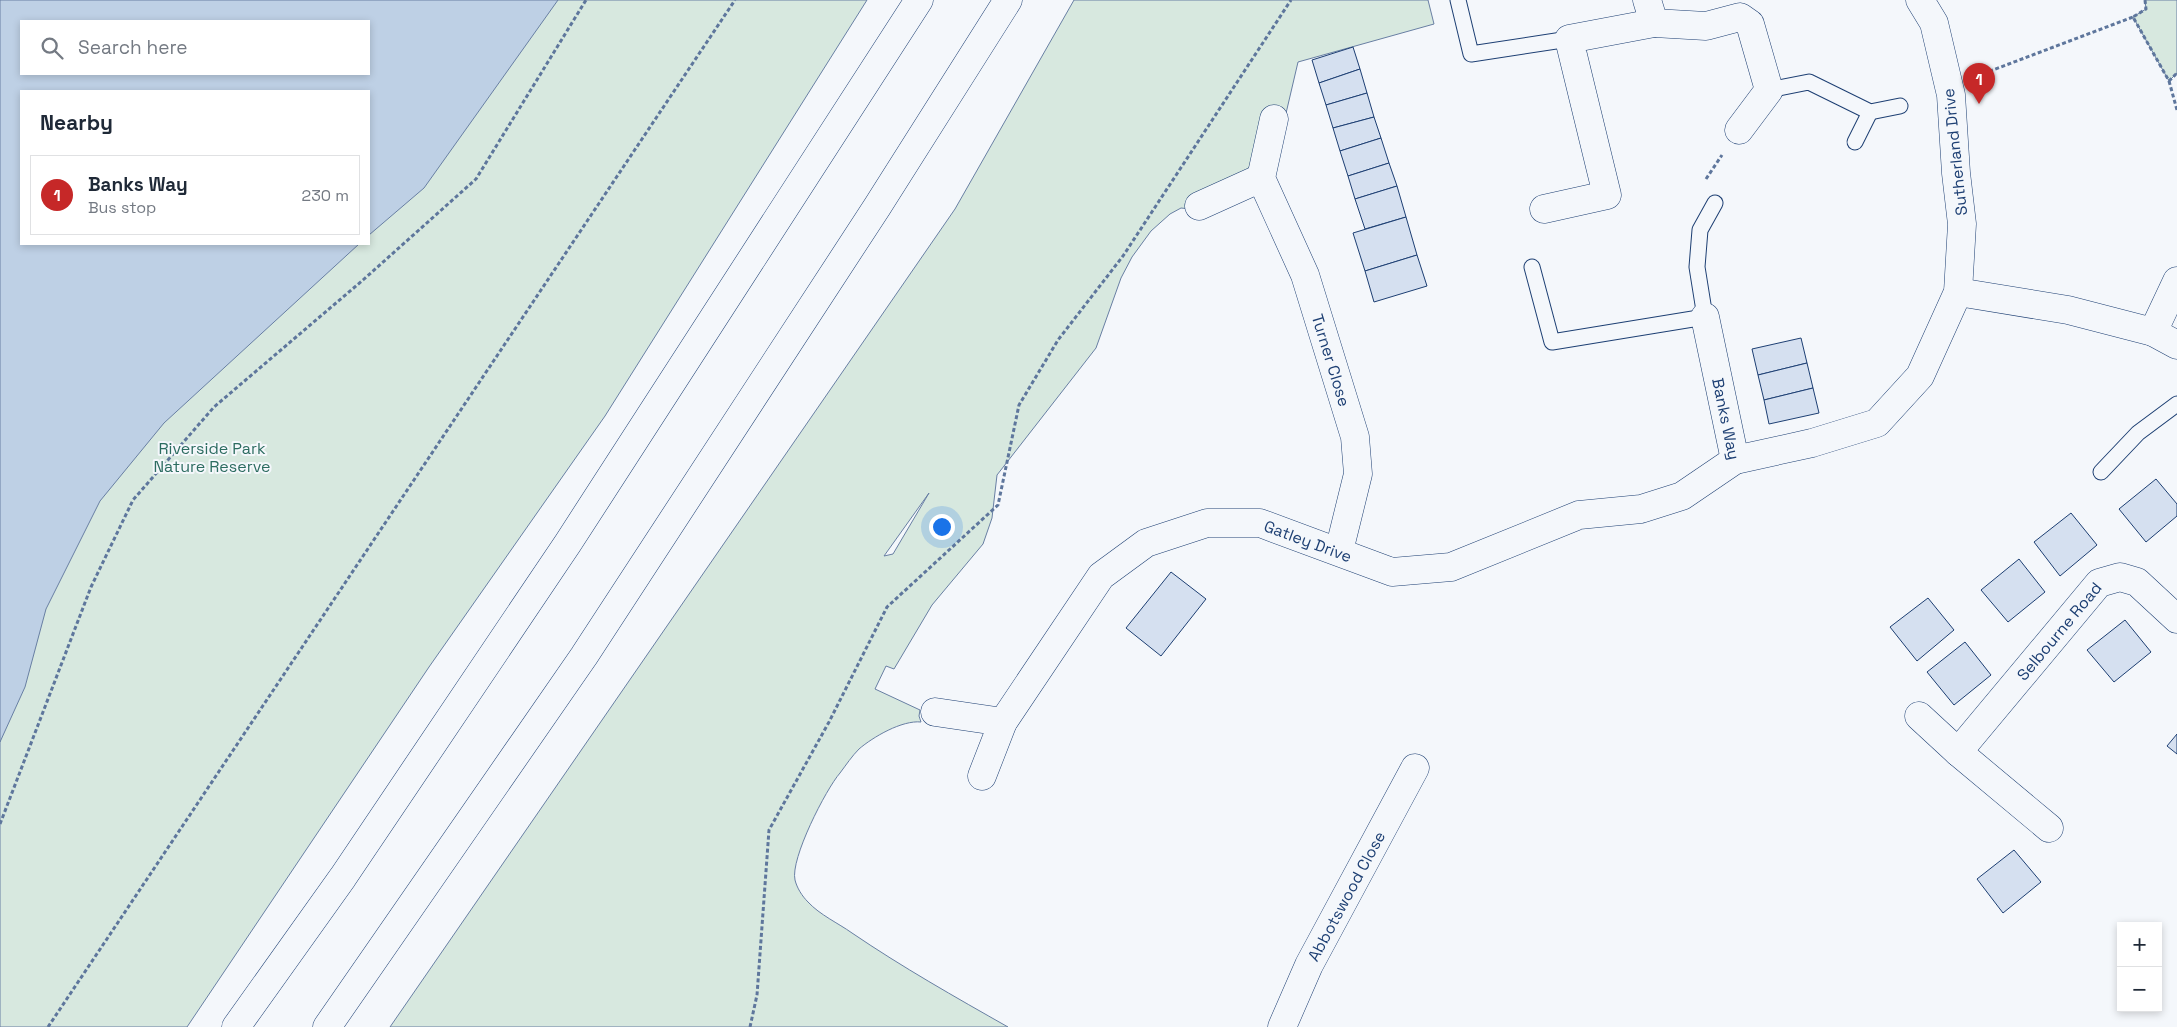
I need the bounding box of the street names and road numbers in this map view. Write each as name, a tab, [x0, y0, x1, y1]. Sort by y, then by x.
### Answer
street label: Sutherland Drive	[1938, 87, 1972, 217]
street label: Turner Close	[1307, 311, 1355, 409]
street label: Banks Way	[1708, 376, 1745, 462]
street label: Gatley Drive	[1261, 515, 1355, 567]
street label: Selbourne Road	[2012, 578, 2106, 685]
street label: Abbotswood Close	[1303, 827, 1390, 965]

